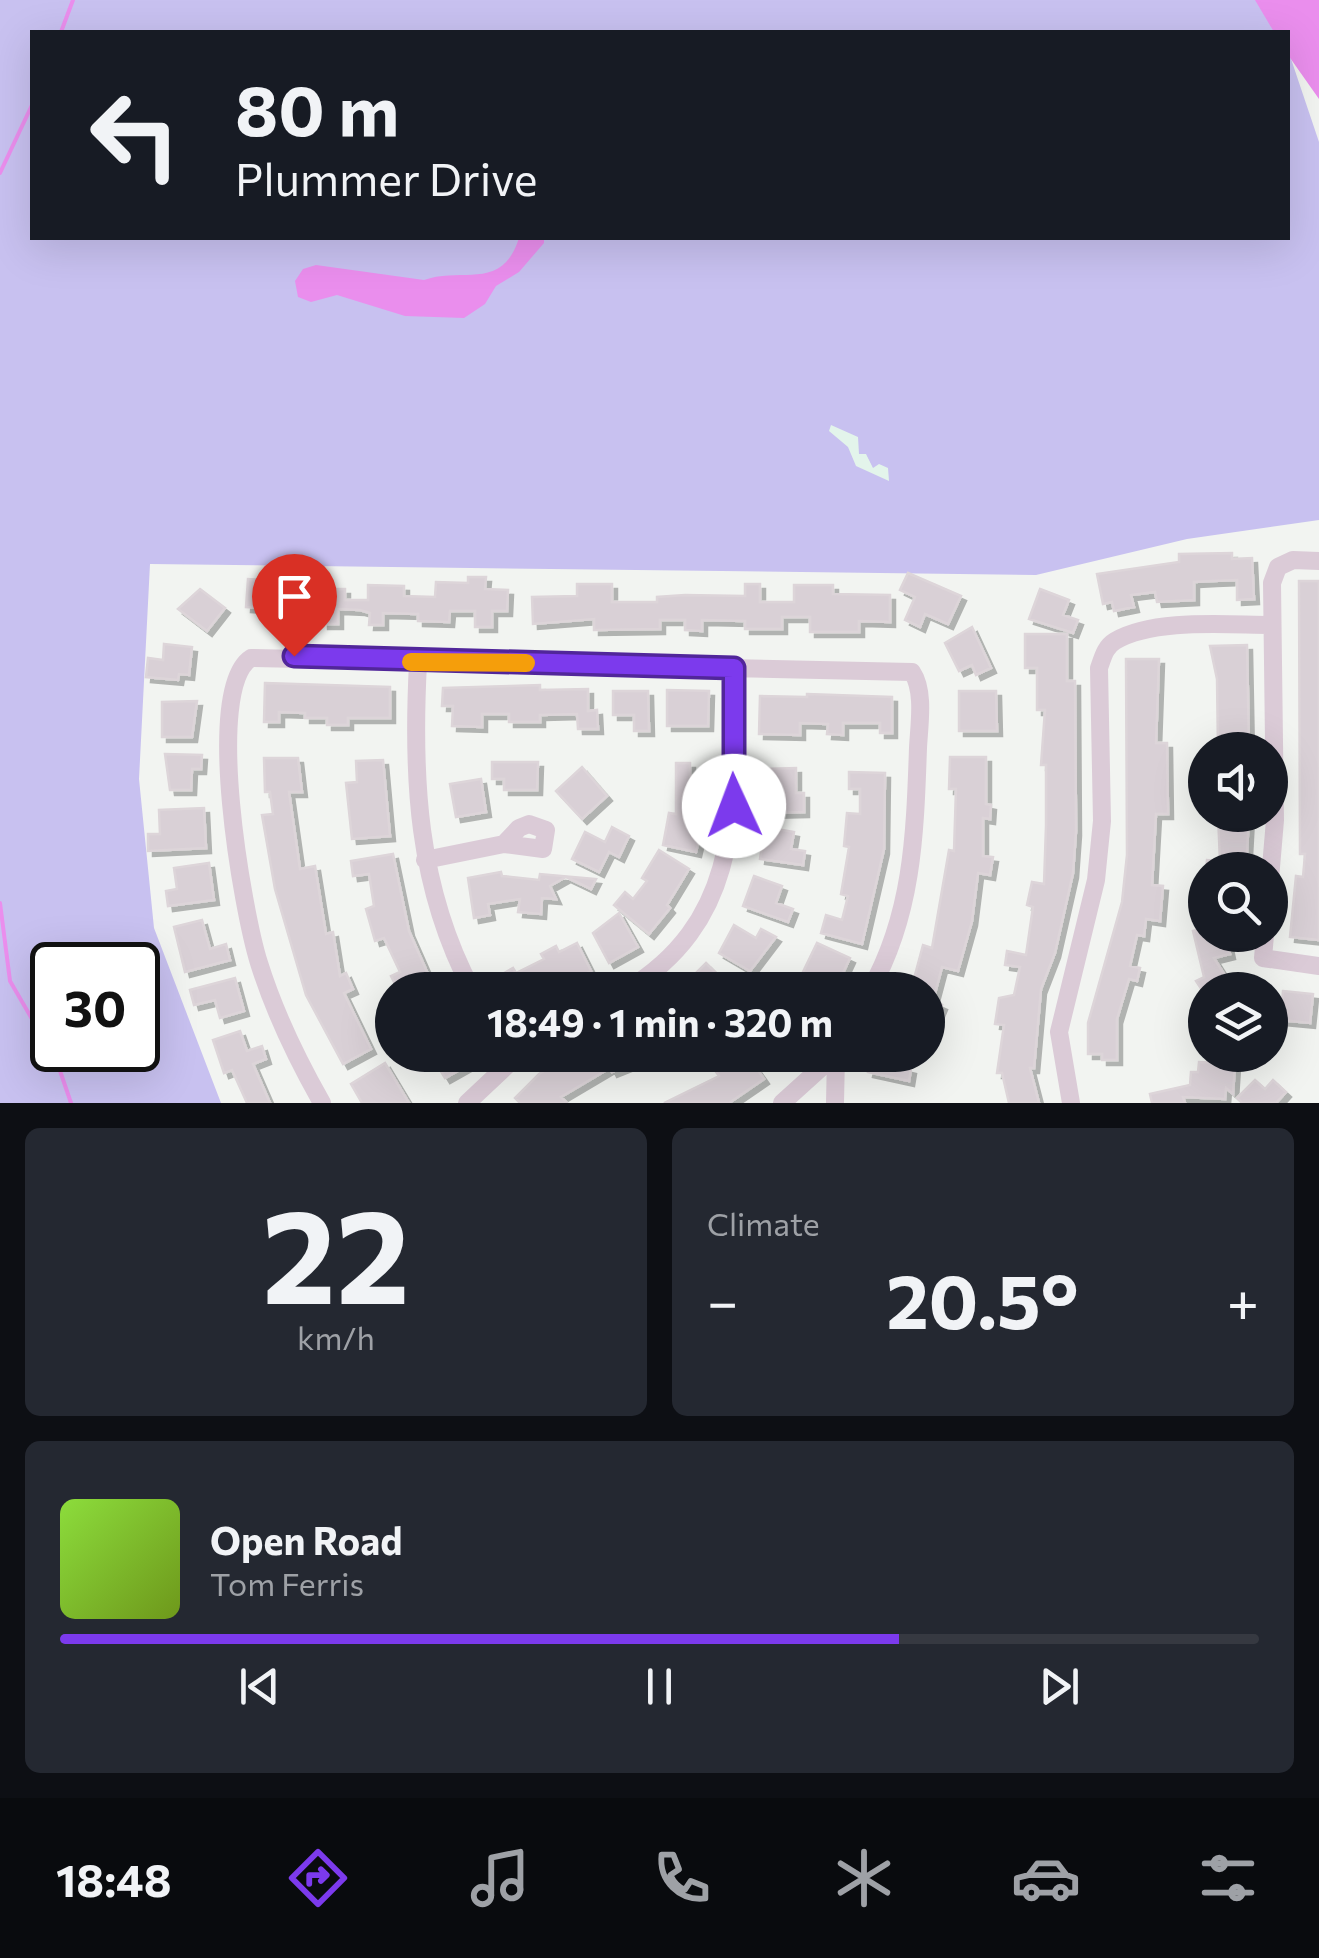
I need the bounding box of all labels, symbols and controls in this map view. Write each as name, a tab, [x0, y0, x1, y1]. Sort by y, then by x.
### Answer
text: 80 m	[235, 65, 399, 150]
icon: left	[70, 70, 200, 200]
text: Plummer Drive	[235, 150, 537, 205]
pin	[252, 554, 337, 657]
icon: arrive	[267, 569, 322, 624]
map controls	[1188, 732, 1288, 1072]
button: sound	[1188, 732, 1288, 832]
position arrow	[682, 754, 786, 858]
button: search	[1188, 852, 1288, 952]
speed limit sign: 30	[30, 942, 160, 1072]
button: layers	[1188, 972, 1288, 1072]
text: 18:49 · 1 min · 320 m	[487, 998, 833, 1045]
text: 22	[262, 1172, 410, 1331]
text: Climate	[707, 1203, 820, 1243]
text: 20.5°	[886, 1253, 1079, 1344]
text: −	[707, 1266, 738, 1333]
text: +	[1227, 1266, 1259, 1333]
text: km/h	[297, 1317, 375, 1357]
text: Open Road	[210, 1516, 403, 1563]
text: Tom Ferris	[210, 1563, 364, 1603]
icon: previous	[232, 1659, 287, 1714]
icon: pause	[632, 1659, 687, 1714]
icon: next	[1032, 1659, 1087, 1714]
icon: directions	[283, 1843, 353, 1913]
icon: music	[465, 1843, 535, 1913]
icon: phone	[647, 1843, 717, 1913]
icon: climate	[829, 1843, 899, 1913]
icon: car	[1011, 1843, 1081, 1913]
icon: filters	[1193, 1843, 1263, 1913]
text: 18:48	[56, 1851, 172, 1906]

